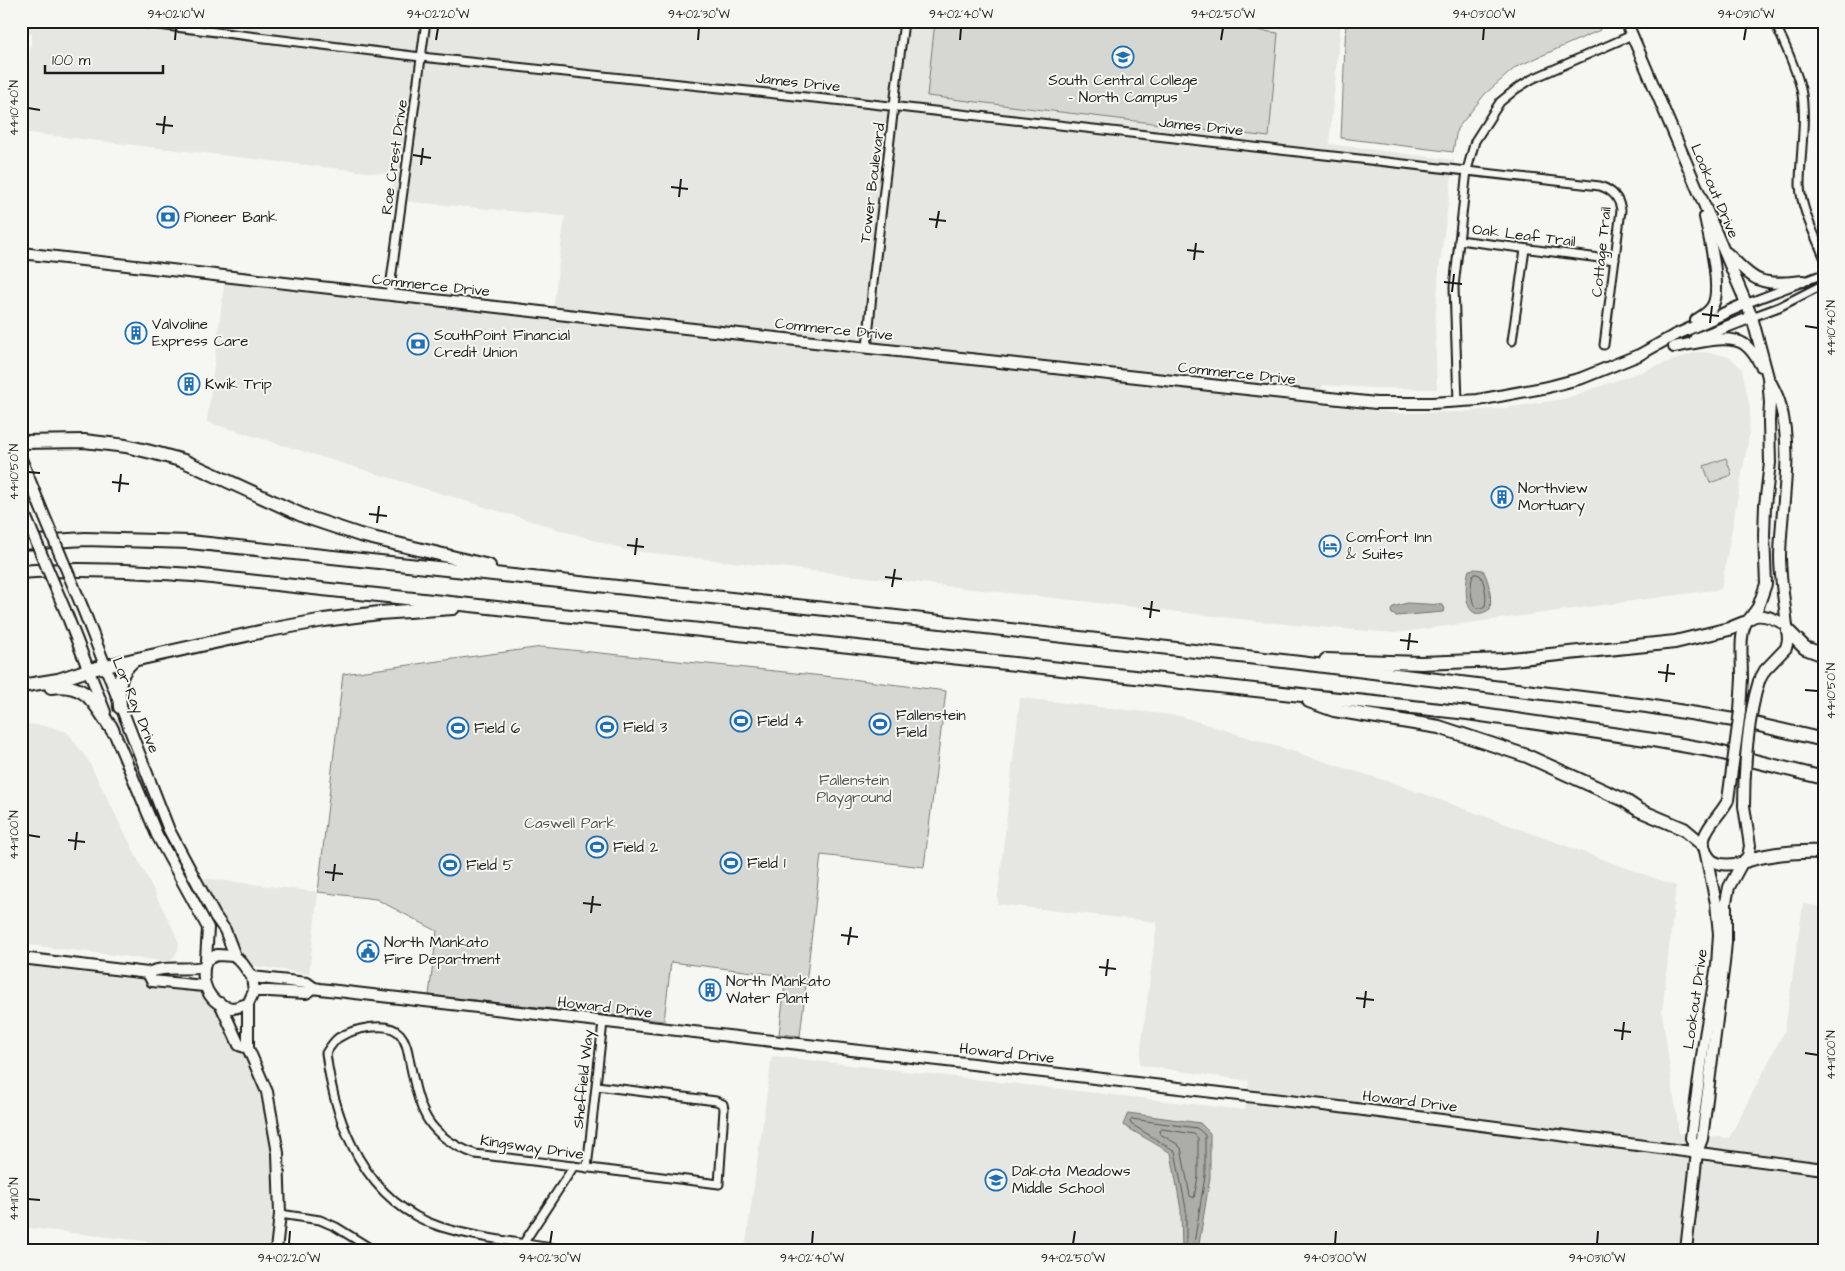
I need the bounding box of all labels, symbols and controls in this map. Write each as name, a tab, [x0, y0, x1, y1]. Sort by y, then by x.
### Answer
text: 94°02'10"W	[147, 6, 205, 23]
text: 94°02'20"W	[407, 6, 470, 23]
text: 94°02'30"W	[668, 6, 731, 23]
text: 94°02'40"W	[929, 6, 994, 23]
text: 94°02'50"W	[1191, 6, 1256, 23]
text: 94°03'00"W	[1453, 6, 1516, 23]
text: 94°03'10"W	[1718, 6, 1775, 23]
scale bar	[45, 42, 162, 74]
school or university icon: South Central College - North Campus	[1111, 45, 1135, 69]
text: 100 m	[52, 50, 91, 71]
street label: James Drive	[755, 68, 841, 97]
place label: South Central College - North Campus	[1048, 70, 1198, 108]
text: 44°10'40"N	[6, 79, 23, 136]
street label: Roe Crest Drive	[376, 98, 413, 216]
street label: James Drive	[1158, 112, 1244, 141]
street label: Tower Boulevard	[855, 121, 890, 244]
street label: Lookout Drive	[1685, 141, 1744, 242]
bank icon: Pioneer Bank	[156, 205, 180, 229]
street label: Cottage Trail	[1586, 206, 1618, 298]
place label: Pioneer Bank	[184, 207, 277, 228]
street label: Oak Leaf Trail	[1471, 219, 1577, 252]
street label: Commerce Drive	[371, 269, 491, 302]
text: 44°10'40"N	[1823, 299, 1840, 356]
street label: Commerce Drive	[774, 313, 894, 346]
place label: Valvoline Express Care	[152, 314, 248, 352]
building icon: Valvoline Express Care	[124, 321, 148, 345]
place label: SouthPoint Financial Credit Union	[434, 325, 570, 363]
bank icon: SouthPoint Financial Credit Union	[406, 332, 430, 356]
street label: Commerce Drive	[1177, 357, 1297, 390]
building icon: Kwik Trip	[177, 372, 201, 396]
place label: Kwik Trip	[205, 374, 272, 395]
text: 44°10'50"N	[6, 443, 23, 500]
place label: Northview Mortuary	[1518, 478, 1588, 517]
building icon: Northview Mortuary	[1490, 485, 1514, 509]
place label: Comfort Inn & Suites	[1346, 527, 1432, 565]
hotel icon: Comfort Inn & Suites	[1318, 534, 1342, 558]
street label: Lor Ray Drive	[106, 654, 164, 757]
text: 44°10'50"N	[1823, 662, 1840, 719]
place label: Fallenstein Field	[896, 705, 966, 743]
sports icon: Field 4	[729, 709, 753, 733]
place label: Field 4	[757, 711, 804, 732]
sports icon: Fallenstein Field	[868, 712, 892, 736]
sports icon: Field 3	[595, 715, 619, 739]
sports icon: Field 6	[446, 716, 470, 740]
place label: Field 3	[623, 717, 668, 738]
place label: Field 6	[474, 718, 521, 739]
park label: Fallenstein Playground	[816, 770, 892, 809]
text: 44°11'00"N	[6, 810, 23, 860]
park label: Caswell Park	[524, 813, 616, 834]
sports icon: Field 2	[585, 835, 609, 859]
place label: Field 2	[613, 837, 659, 858]
sports icon: Field 1	[719, 851, 743, 875]
sports icon: Field 5	[438, 853, 462, 877]
place label: Field 1	[747, 853, 786, 874]
place label: Field 5	[466, 855, 514, 876]
place label: North Mankato Fire Department	[384, 932, 501, 970]
public building icon: North Mankato Fire Department	[356, 939, 380, 963]
street label: Lookout Drive	[1678, 948, 1713, 1050]
place label: North Mankato Water Plant	[726, 971, 831, 1009]
building icon: North Mankato Water Plant	[698, 978, 722, 1002]
street label: Howard Drive	[556, 991, 654, 1024]
street label: Sheffield Way	[568, 1029, 600, 1130]
text: 44°11'00"N	[1823, 1030, 1840, 1080]
street label: Howard Drive	[958, 1038, 1055, 1069]
street label: Howard Drive	[1361, 1085, 1459, 1118]
street label: Kingsway Drive	[479, 1130, 585, 1166]
place label: Dakota Meadows Middle School	[1012, 1161, 1131, 1199]
school or university icon: Dakota Meadows Middle School	[984, 1168, 1008, 1192]
text: 44°11'10"N	[6, 1177, 23, 1221]
text: 94°02'20"W	[258, 1250, 321, 1267]
text: 94°02'30"W	[519, 1250, 582, 1267]
text: 94°02'40"W	[780, 1250, 845, 1267]
text: 94°02'50"W	[1041, 1250, 1106, 1267]
text: 94°03'00"W	[1304, 1250, 1367, 1267]
text: 94°03'10"W	[1569, 1250, 1626, 1267]

